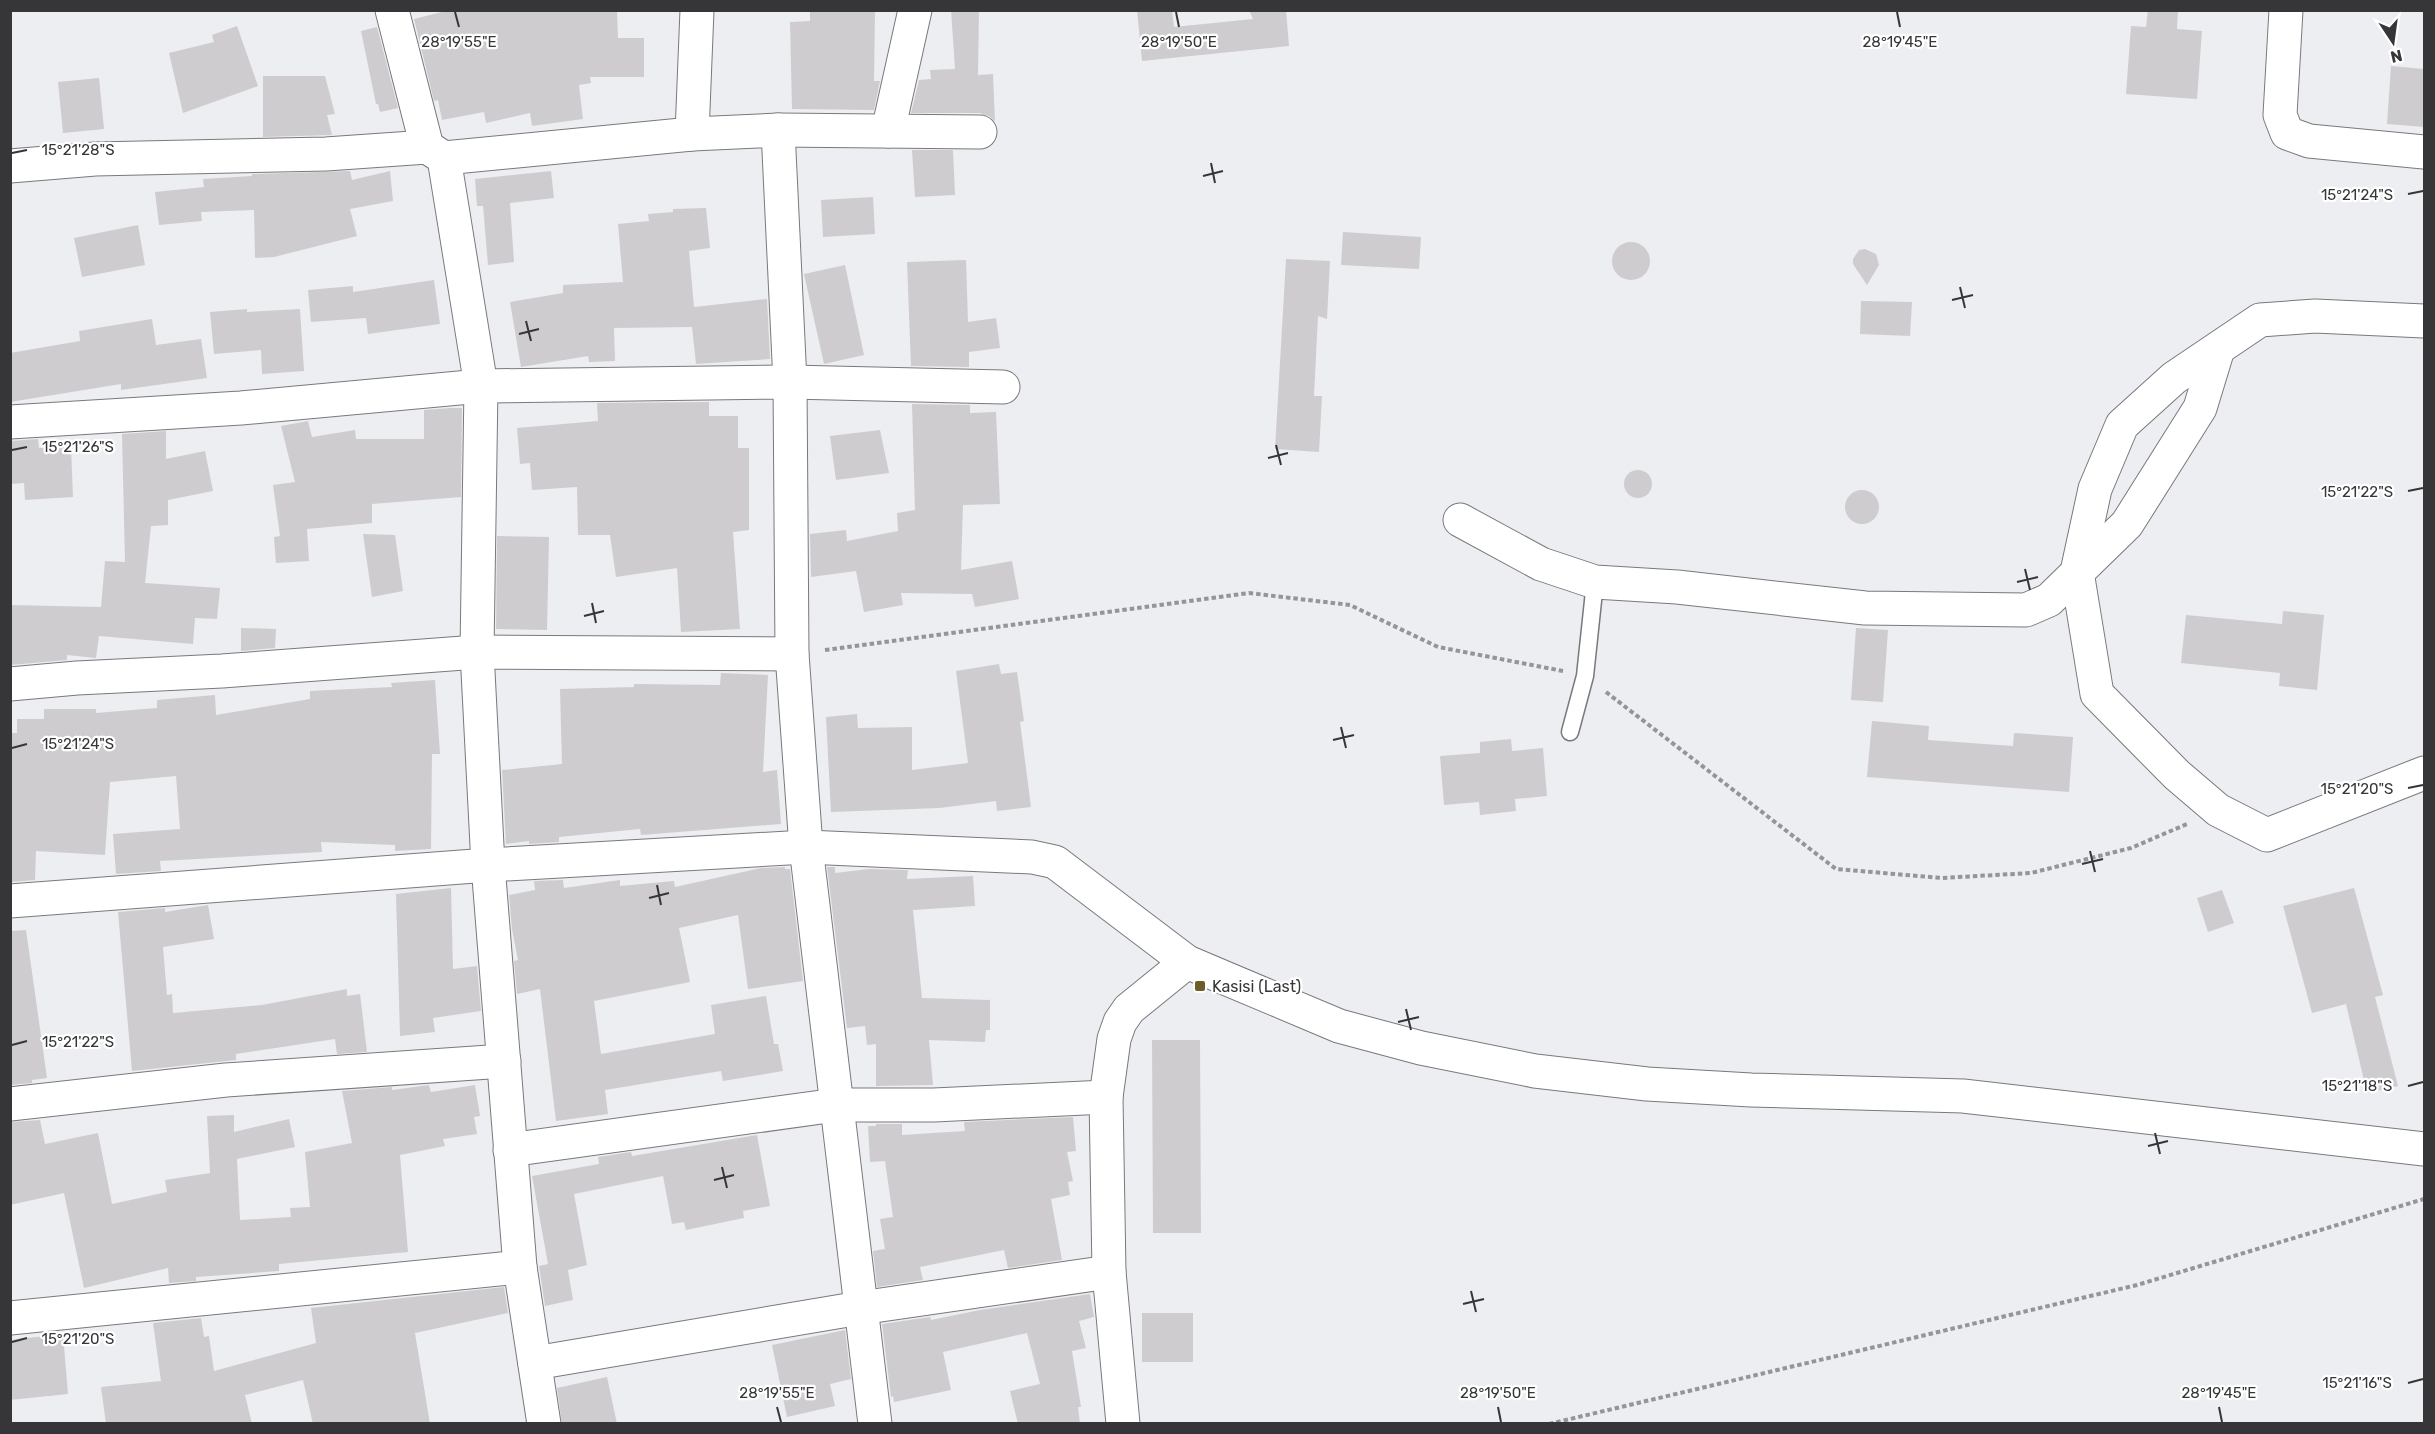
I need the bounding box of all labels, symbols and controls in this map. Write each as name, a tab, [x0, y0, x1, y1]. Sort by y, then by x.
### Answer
north arrow	[2363, 12, 2423, 72]
text: 28°19'55"E	[421, 33, 497, 51]
text: 28°19'50"E	[1141, 33, 1217, 51]
text: 28°19'45"E	[1863, 33, 1937, 51]
text: N	[2389, 46, 2404, 67]
text: 15°21'28"S	[42, 141, 114, 159]
text: 15°21'24"S	[2321, 186, 2393, 204]
text: 15°21'26"S	[42, 438, 114, 456]
text: 15°21'22"S	[2321, 483, 2393, 501]
text: 15°21'24"S	[42, 735, 114, 753]
text: 15°21'20"S	[2321, 780, 2393, 798]
place label: Kasisi (Last)	[1212, 977, 1301, 996]
marker: Kasisi (Last)	[1193, 979, 1207, 993]
text: 15°21'22"S	[42, 1033, 114, 1051]
text: 15°21'18"S	[2322, 1077, 2392, 1095]
text: 15°21'20"S	[42, 1330, 114, 1348]
text: 15°21'16"S	[2322, 1374, 2392, 1392]
text: 28°19'55"E	[739, 1384, 815, 1402]
text: 28°19'50"E	[1460, 1384, 1536, 1402]
text: 28°19'45"E	[2182, 1384, 2256, 1402]

